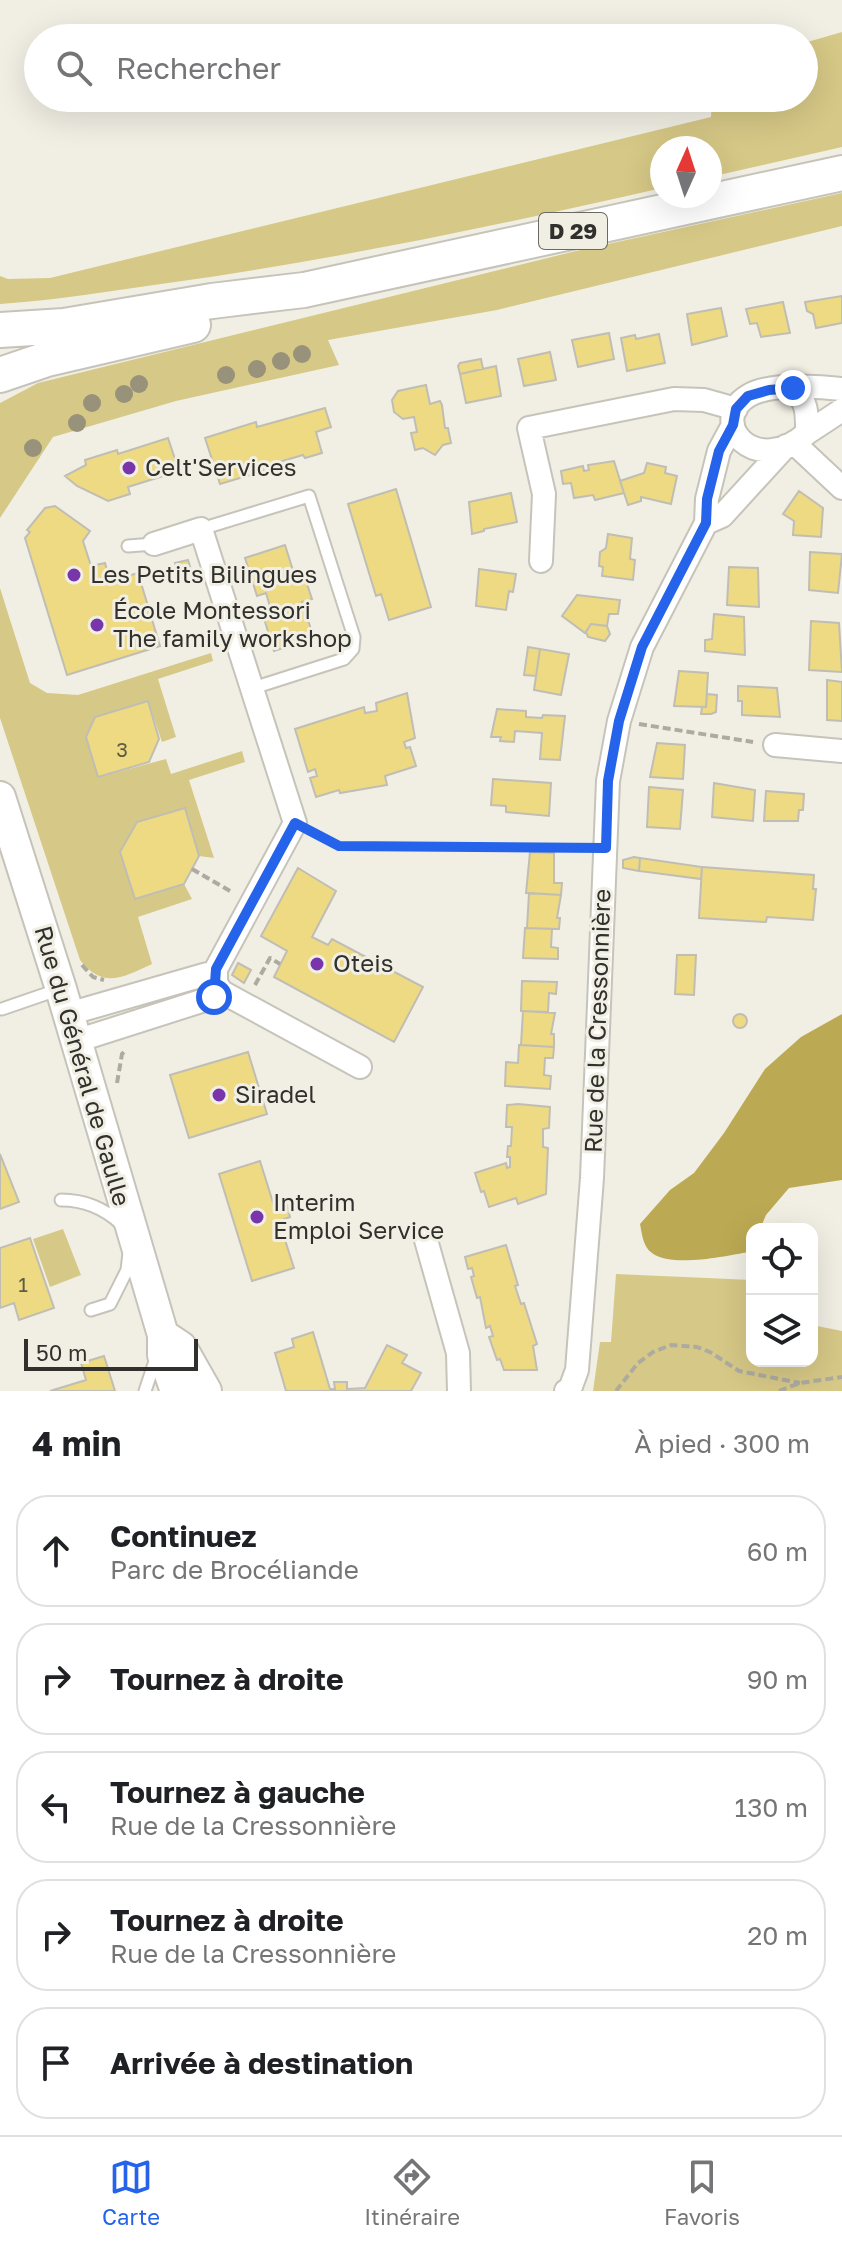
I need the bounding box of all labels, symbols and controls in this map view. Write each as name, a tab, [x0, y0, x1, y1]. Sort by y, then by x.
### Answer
search box	[24, 24, 818, 112]
icon: search	[52, 46, 96, 90]
text: Rechercher	[116, 50, 281, 86]
north arrow	[650, 136, 722, 208]
road number: D 29	[539, 213, 607, 249]
route end	[775, 370, 811, 406]
place label: Celt'Services	[145, 452, 297, 481]
marker: Celt'Services	[120, 459, 138, 477]
place label: Les Petits Bilingues	[90, 559, 317, 588]
marker: Les Petits Bilingues	[65, 566, 83, 584]
place label: École Montessori The family workshop	[113, 595, 352, 652]
marker: École Montessori The family workshop	[88, 616, 106, 634]
house number: 3	[116, 737, 128, 761]
street label: Rue de la Cressonnière	[577, 888, 616, 1154]
street label: Rue du Général de Gaulle	[30, 922, 137, 1209]
place label: Oteis	[333, 948, 393, 977]
marker: Oteis	[308, 955, 326, 973]
route start	[196, 979, 232, 1015]
place label: Siradel	[235, 1079, 316, 1108]
marker: Siradel	[210, 1086, 228, 1104]
place label: Interim Emploi Service	[273, 1187, 444, 1244]
marker: Interim Emploi Service	[248, 1208, 266, 1226]
map controls	[746, 1223, 818, 1367]
button: locate	[746, 1223, 818, 1295]
house number: 1	[18, 1272, 28, 1296]
button: layers	[746, 1295, 818, 1367]
scale bar	[24, 1335, 198, 1371]
text: 50 m	[36, 1339, 87, 1366]
text: 4 min	[32, 1423, 121, 1463]
text: À pied · 300 m	[634, 1428, 810, 1459]
text: Continuez	[110, 1518, 257, 1554]
icon: ahead	[34, 1529, 78, 1573]
text: 60 m	[747, 1536, 808, 1567]
text: Parc de Brocéliande	[110, 1554, 359, 1585]
icon: right	[34, 1657, 78, 1701]
text: Tournez à droite	[110, 1661, 344, 1697]
text: 90 m	[747, 1664, 808, 1695]
text: Tournez à gauche	[110, 1774, 365, 1810]
icon: left	[34, 1785, 78, 1829]
text: 130 m	[735, 1792, 808, 1823]
text: Rue de la Cressonnière	[110, 1810, 396, 1841]
text: Tournez à droite	[110, 1902, 344, 1938]
icon: right	[34, 1913, 78, 1957]
text: 20 m	[747, 1920, 808, 1951]
text: Rue de la Cressonnière	[110, 1938, 396, 1969]
icon: arrive	[34, 2041, 78, 2085]
text: Arrivée à destination	[110, 2045, 413, 2081]
tab: Carte	[102, 2155, 160, 2230]
tab: Itinéraire	[364, 2155, 460, 2230]
tab: Favoris	[664, 2155, 740, 2230]

